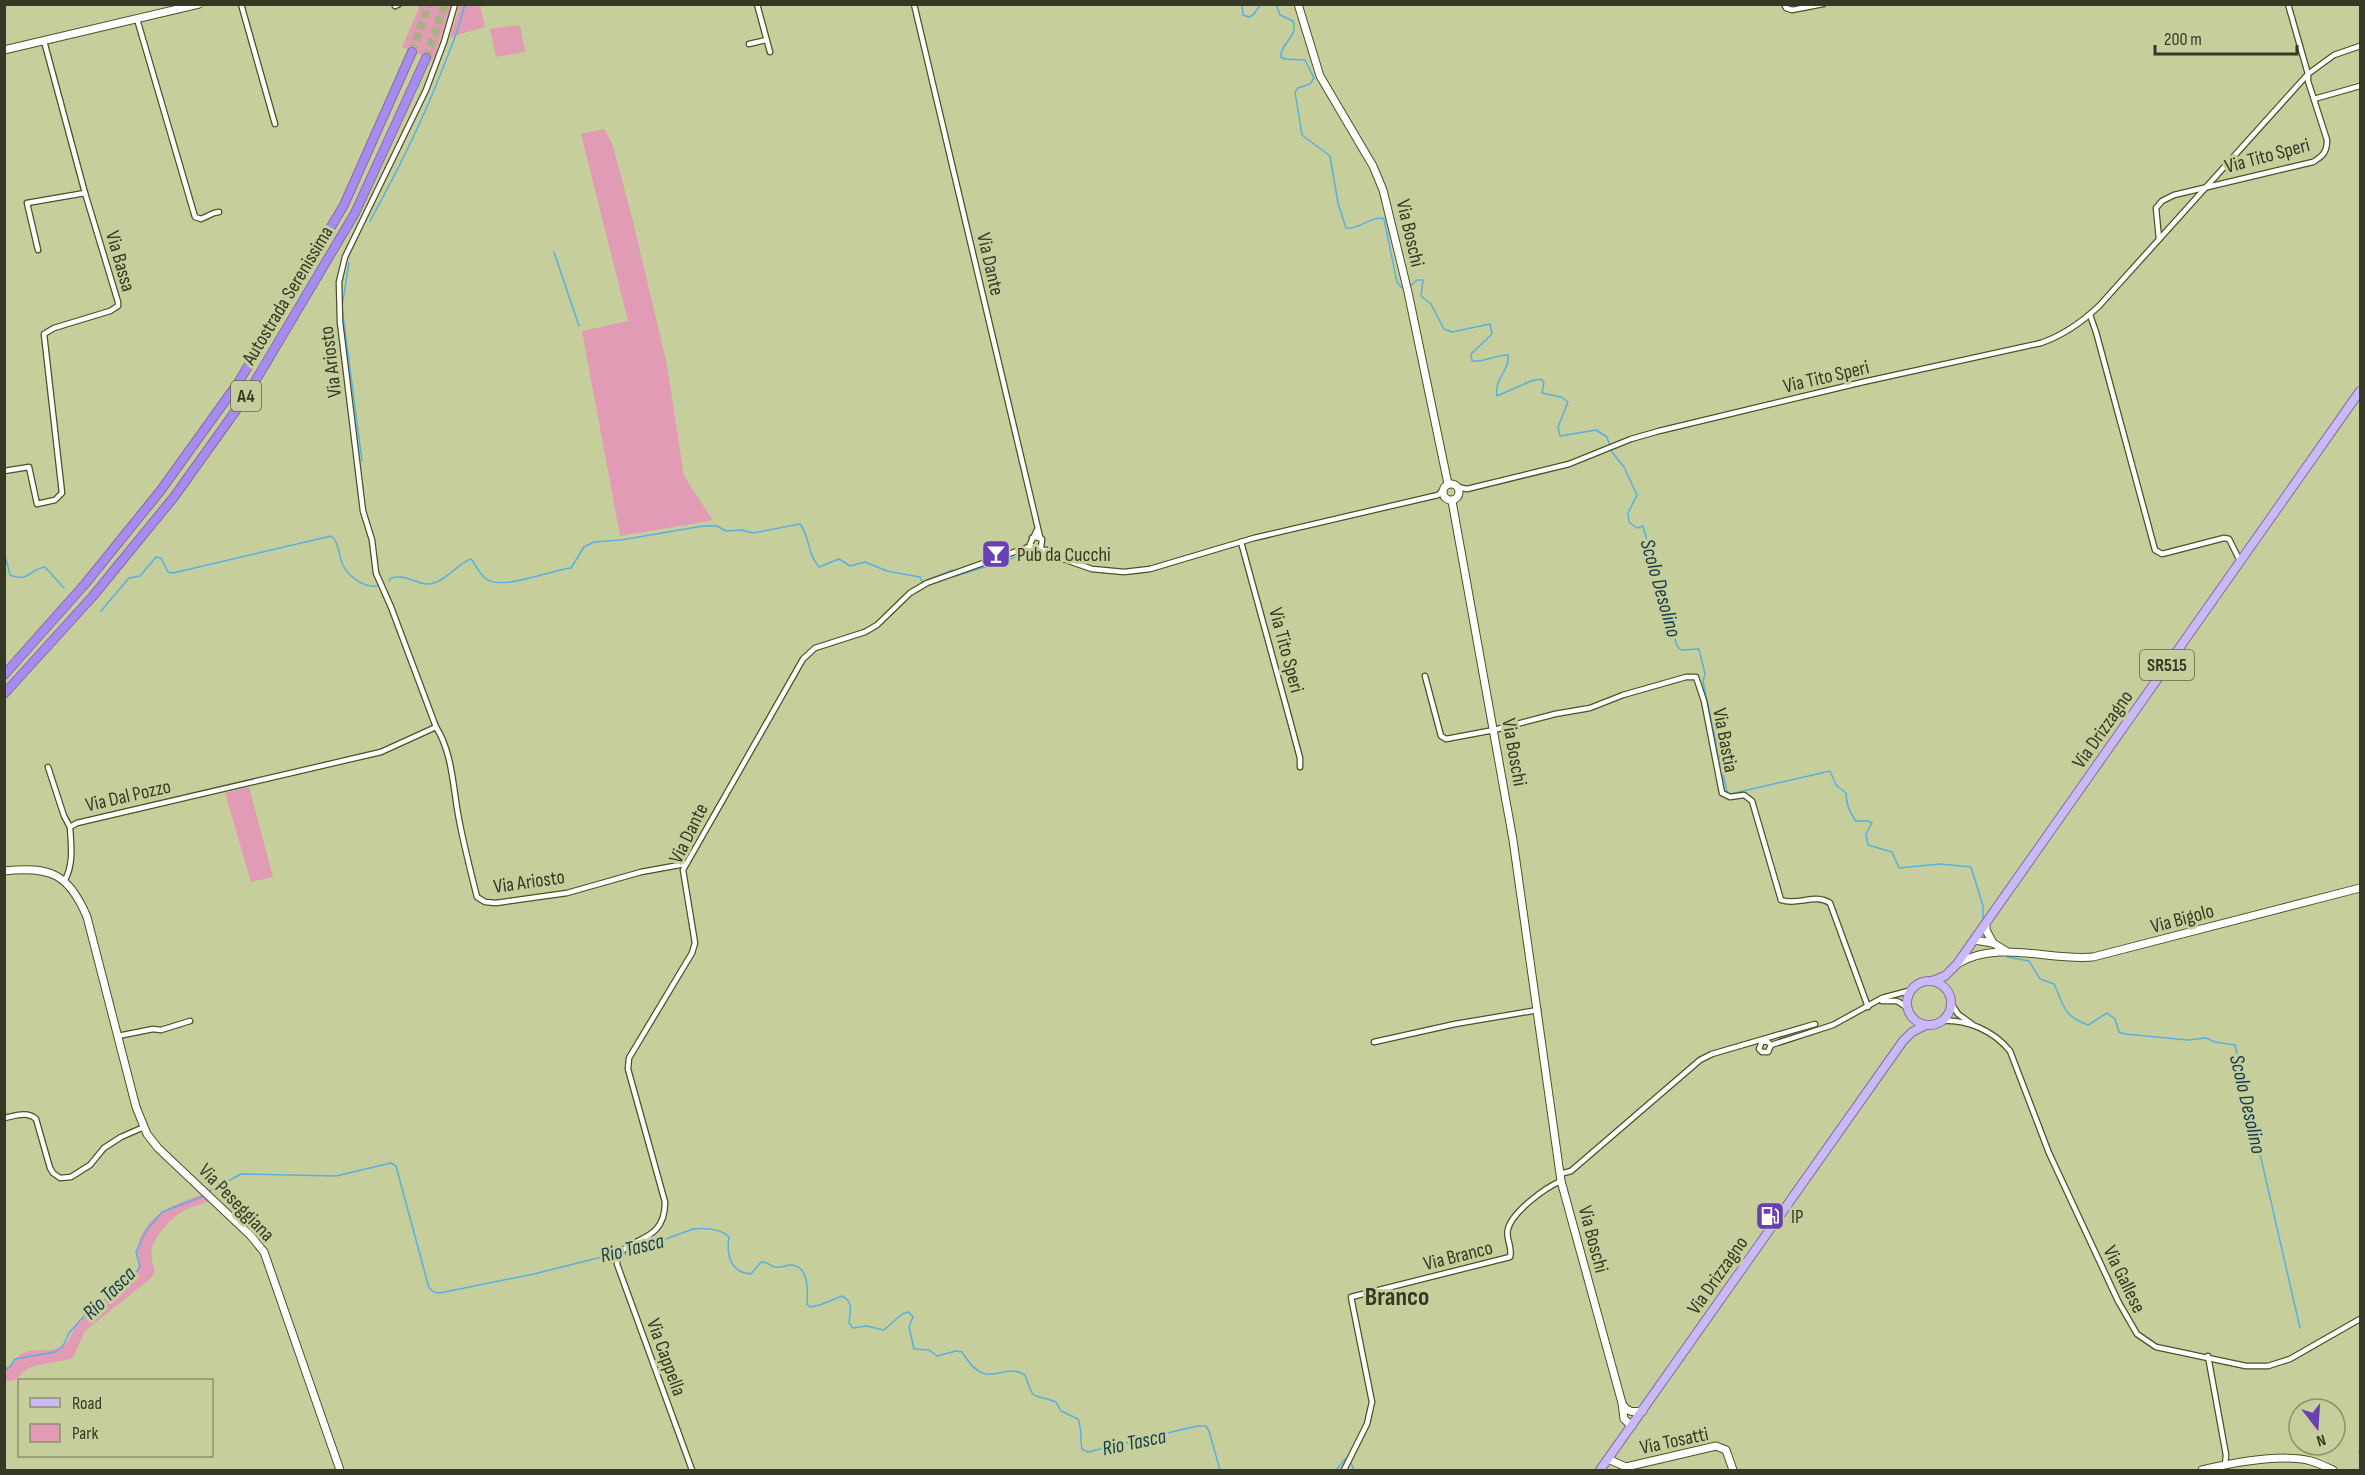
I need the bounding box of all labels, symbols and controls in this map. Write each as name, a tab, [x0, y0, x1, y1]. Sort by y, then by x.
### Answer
scale bar	[2155, 18, 2298, 56]
text: 200 m	[2164, 29, 2202, 50]
street label: Via Tito Speri	[2222, 133, 2312, 179]
street label: Via Boschi	[1391, 197, 1429, 269]
street label: Autostrada Serenissima	[236, 222, 339, 370]
street label: Via Bassa	[100, 228, 140, 294]
street label: Via Dante	[971, 230, 1009, 298]
street label: Via Ariosto	[315, 325, 347, 399]
street label: Via Tito Speri	[1781, 355, 1871, 398]
road number: A4	[231, 381, 261, 411]
water label: Scolo Desolino	[1635, 536, 1687, 641]
bar icon: Pub da Cucchi	[980, 538, 1012, 570]
place label: Pub da Cucchi	[1017, 543, 1111, 567]
street label: Via Tito Speri	[1263, 605, 1309, 695]
road number: SR515	[2140, 650, 2194, 680]
street label: Via Drizzagno	[2067, 686, 2138, 773]
street label: Via Bastia	[1707, 706, 1743, 774]
street label: Via Boschi	[1496, 716, 1532, 788]
street label: Via Dal Pozzo	[83, 775, 173, 817]
street label: Via Dante	[664, 800, 714, 867]
street label: Via Ariosto	[492, 865, 566, 899]
street label: Via Bigolo	[2148, 899, 2216, 939]
water label: Scolo Desolino	[2224, 1052, 2271, 1157]
street label: Via Peseggiana	[193, 1159, 279, 1247]
fuel station icon: IP	[1754, 1200, 1786, 1232]
street label: Via Boschi	[1573, 1203, 1613, 1275]
place label: IP	[1791, 1205, 1803, 1229]
water label: Rio Tasca	[598, 1228, 667, 1268]
street label: Via Drizzagno	[1682, 1232, 1753, 1319]
street label: Via Branco	[1421, 1236, 1495, 1276]
street label: Via Gallese	[2098, 1242, 2151, 1317]
water label: Rio Tasca	[78, 1261, 141, 1325]
district label: Branco	[1365, 1282, 1429, 1313]
street label: Via Cappella	[641, 1315, 691, 1399]
legend	[18, 1379, 213, 1457]
text: Road	[72, 1393, 102, 1414]
north arrow	[2287, 1397, 2347, 1457]
street label: Via Tosatti	[1638, 1422, 1711, 1460]
text: Park	[72, 1423, 98, 1444]
water label: Rio Tasca	[1100, 1423, 1169, 1461]
text: N	[2314, 1430, 2328, 1450]

